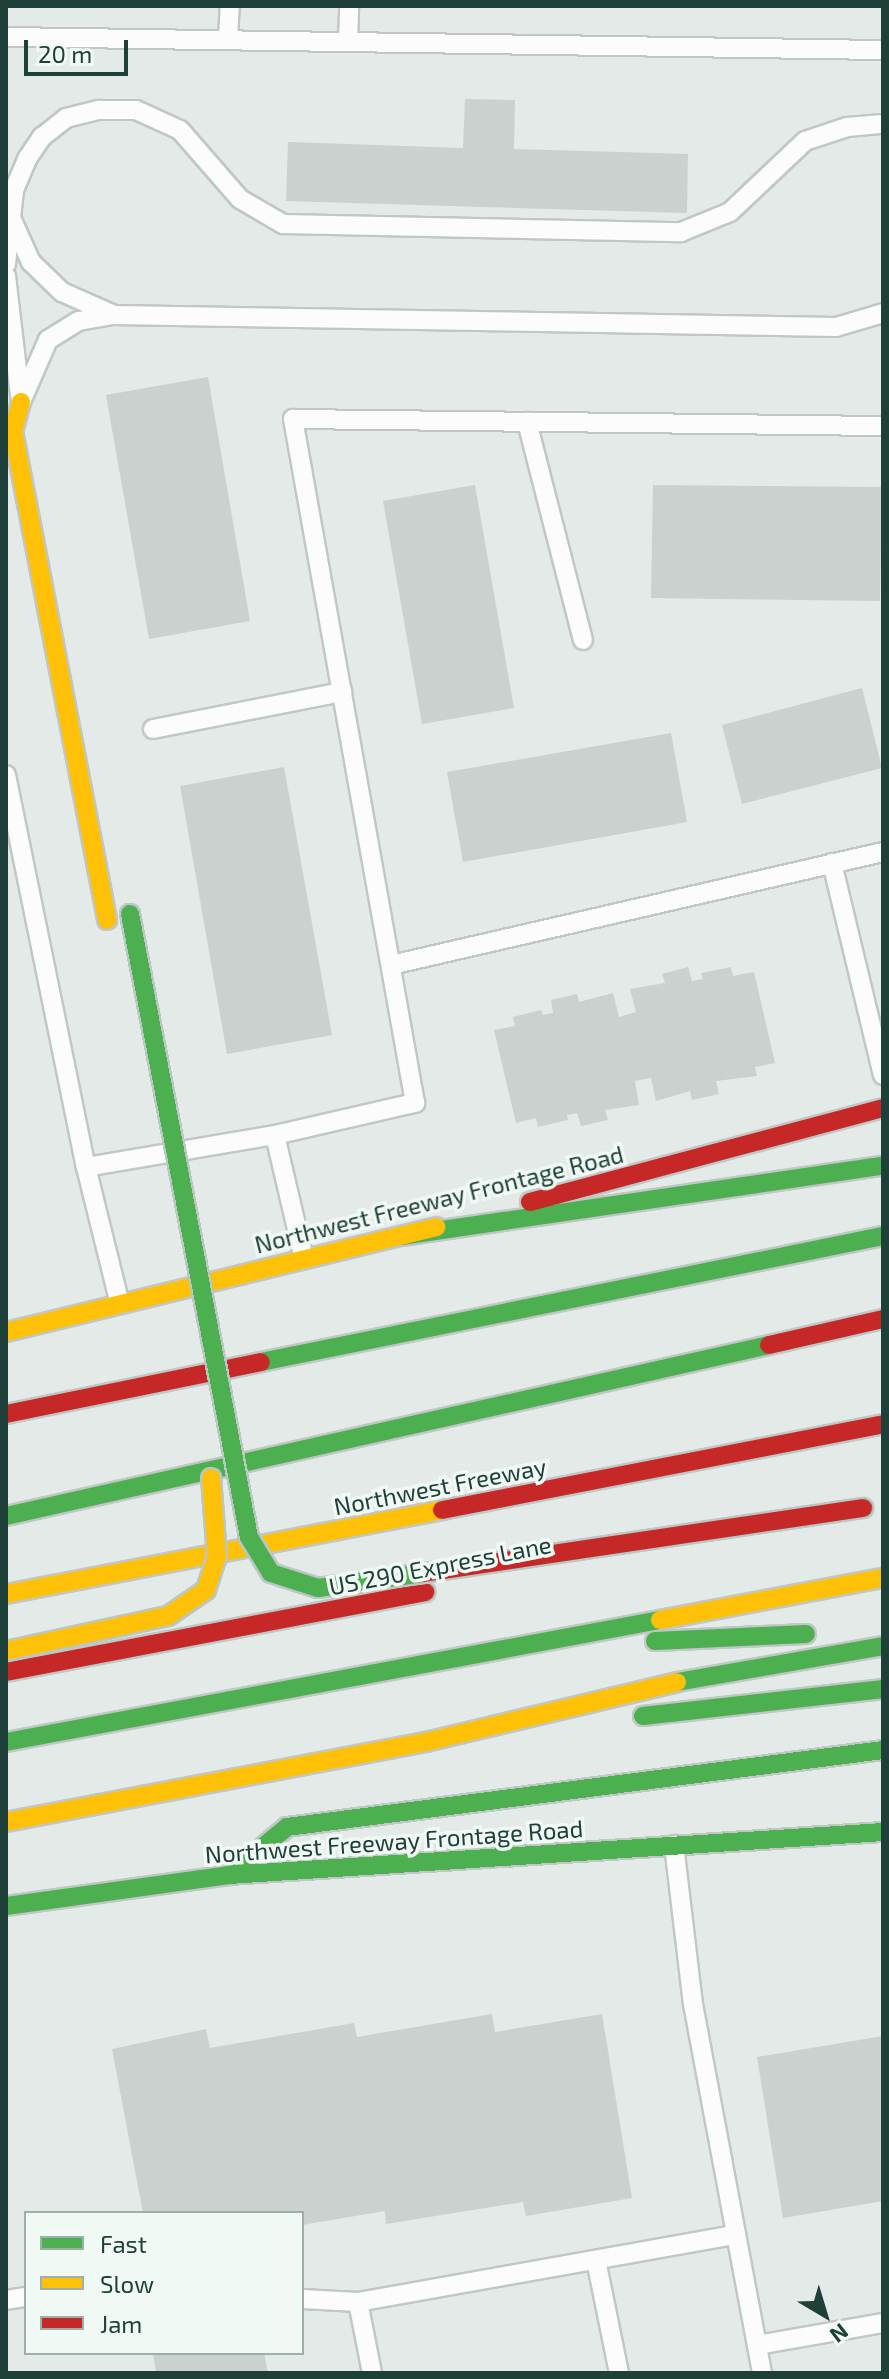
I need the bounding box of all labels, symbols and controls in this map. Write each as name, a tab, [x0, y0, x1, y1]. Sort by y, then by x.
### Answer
scale bar	[28, 24, 132, 74]
text: 20 m	[38, 39, 92, 68]
street label: Northwest Freeway Frontage Road	[251, 1139, 627, 1259]
street label: Northwest Freeway	[331, 1451, 549, 1521]
street label: US 290 Express Lane	[326, 1529, 554, 1601]
street label: Northwest Freeway Frontage Road	[204, 1813, 584, 1869]
legend	[24, 2211, 304, 2355]
text: Fast	[100, 2229, 147, 2258]
text: Slow	[100, 2269, 154, 2298]
north arrow	[785, 2275, 865, 2355]
text: Jam	[100, 2309, 142, 2338]
text: N	[826, 2319, 854, 2349]

